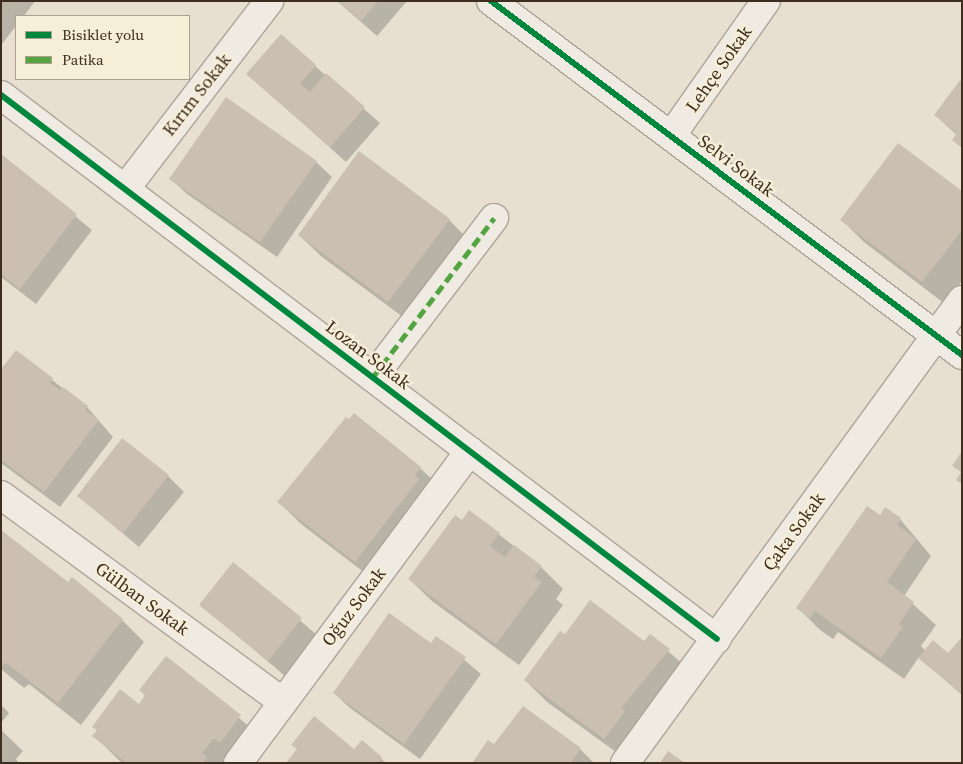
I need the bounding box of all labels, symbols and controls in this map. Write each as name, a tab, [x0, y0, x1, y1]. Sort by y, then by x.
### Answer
legend	[15, 15, 190, 80]
street label: Lehçe Sokak	[681, 22, 757, 116]
text: Bisiklet yolu	[62, 24, 144, 45]
text: Patika	[62, 49, 104, 70]
street label: Kırım Sokak	[158, 50, 236, 140]
street label: Selvi Sokak	[694, 130, 778, 202]
street label: Lozan Sokak	[321, 316, 415, 394]
street label: Çaka Sokak	[758, 489, 830, 575]
street label: Gülban Sokak	[91, 558, 193, 640]
street label: Oğuz Sokak	[317, 563, 391, 651]

